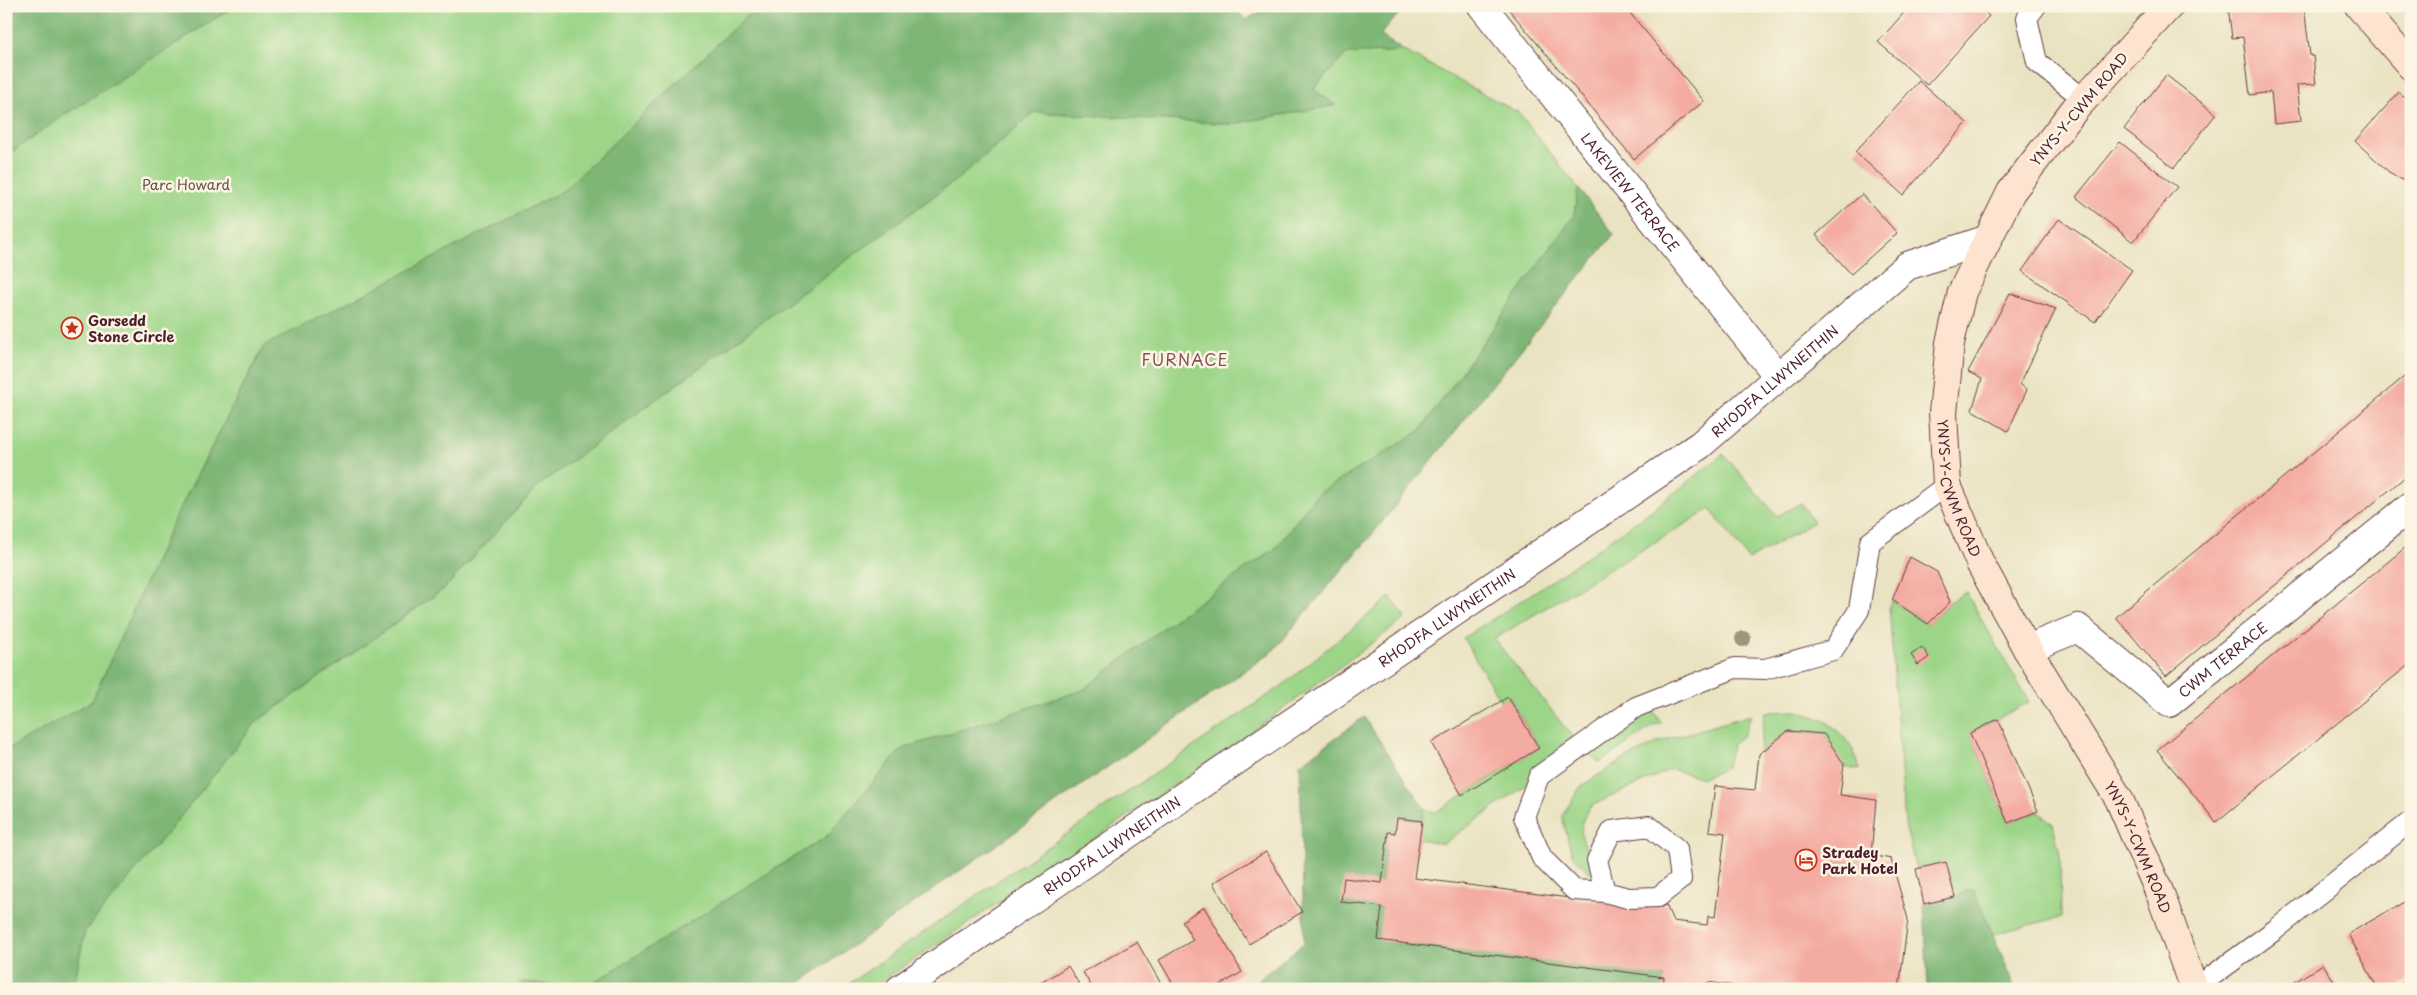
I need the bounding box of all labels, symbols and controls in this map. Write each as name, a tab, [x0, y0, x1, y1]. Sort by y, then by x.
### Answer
street label: YNYS-Y-CWM ROAD	[2025, 48, 2133, 170]
street label: LAKEVIEW TERRACE	[1577, 128, 1685, 256]
park label: Parc Howard	[142, 174, 231, 195]
place label: Gorsedd Stone Circle	[88, 310, 175, 347]
place icon: Gorsedd Stone Circle	[60, 316, 84, 340]
street label: RHODFA LLWYNEITHIN	[1706, 320, 1843, 442]
district label: FURNACE	[1141, 347, 1229, 371]
street label: YNYS-Y-CWM ROAD	[1933, 419, 1987, 560]
street label: RHODFA LLWYNEITHIN	[1374, 563, 1520, 672]
street label: CWM TERRACE	[2173, 617, 2272, 702]
street label: YNYS-Y-CWM ROAD	[2100, 777, 2177, 916]
street label: RHODFA LLWYNEITHIN	[1039, 791, 1185, 899]
place label: Stradey Park Hotel	[1822, 842, 1898, 879]
hotel icon: Stradey Park Hotel	[1794, 848, 1818, 872]

